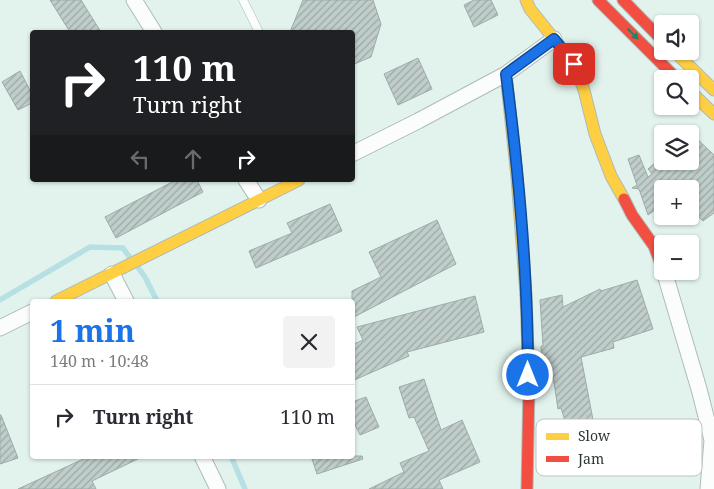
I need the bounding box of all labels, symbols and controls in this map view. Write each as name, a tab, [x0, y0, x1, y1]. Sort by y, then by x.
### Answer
map controls	[654, 15, 699, 280]
button: sound	[654, 15, 699, 60]
one-way arrow	[627, 28, 639, 40]
pin	[553, 43, 595, 85]
text: 110 m	[133, 44, 236, 91]
icon: right	[50, 50, 115, 115]
icon: arrive	[560, 50, 588, 78]
button: search	[654, 70, 699, 115]
text: Turn right	[133, 89, 242, 119]
button: layers	[654, 125, 699, 170]
icon: left	[126, 145, 154, 173]
icon: ahead	[179, 145, 207, 173]
icon: right	[232, 145, 260, 173]
button: +	[654, 180, 699, 225]
button: −	[654, 235, 699, 280]
text: 1 min	[50, 310, 135, 351]
button: close	[283, 316, 335, 368]
position arrow	[501, 348, 553, 400]
text: 140 m · 10:48	[50, 350, 149, 372]
icon: right	[50, 403, 78, 431]
text: Turn right	[93, 404, 193, 430]
text: 110 m	[280, 404, 335, 430]
legend	[536, 419, 702, 476]
text: Slow	[578, 426, 611, 445]
text: Jam	[577, 449, 604, 468]

